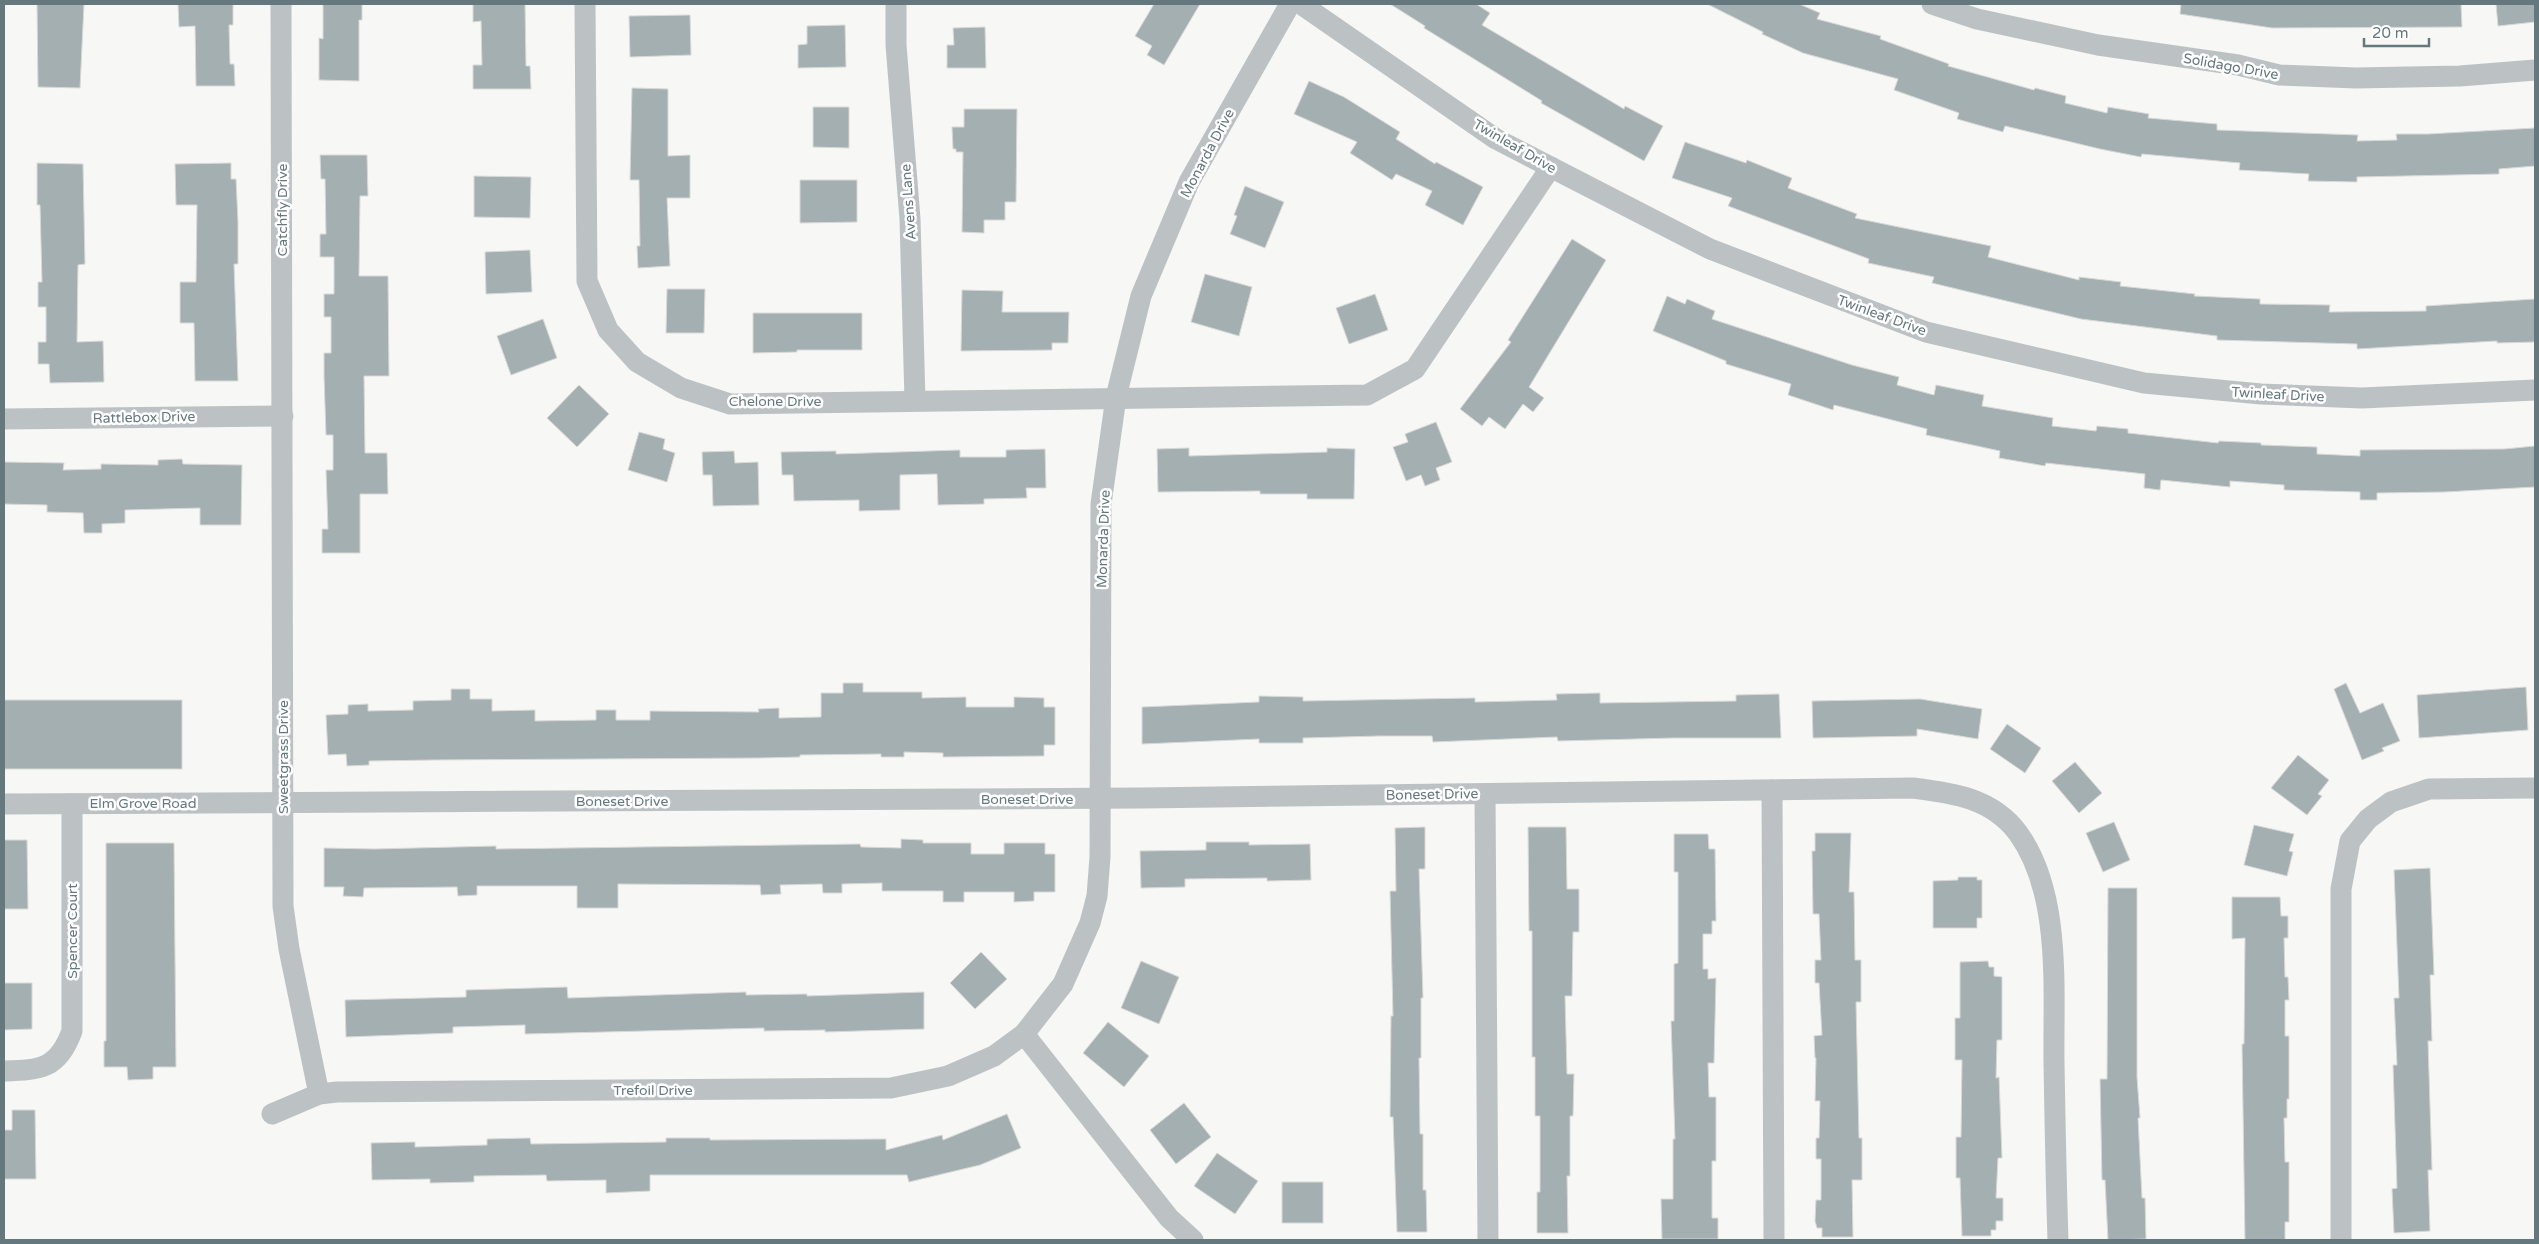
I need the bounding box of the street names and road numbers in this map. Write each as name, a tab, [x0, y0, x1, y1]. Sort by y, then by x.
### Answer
street label: Solidago Drive	[2182, 50, 2280, 83]
street label: Monarda Drive	[1177, 106, 1238, 201]
street label: Twinleaf Drive	[1470, 116, 1559, 177]
street label: Catchfly Drive	[274, 163, 291, 257]
street label: Avens Lane	[897, 163, 920, 241]
street label: Twinleaf Drive	[1835, 292, 1929, 339]
street label: Twinleaf Drive	[2231, 384, 2325, 405]
street label: Chelone Drive	[729, 393, 821, 410]
street label: Rattlebox Drive	[93, 408, 196, 427]
street label: Monarda Drive	[1093, 490, 1114, 588]
street label: Sweetgrass Drive	[275, 700, 292, 814]
street label: Boneset Drive	[1386, 785, 1479, 804]
street label: Boneset Drive	[981, 791, 1073, 808]
street label: Boneset Drive	[576, 793, 668, 810]
street label: Elm Grove Road	[89, 795, 197, 812]
street label: Spencer Court	[64, 883, 81, 979]
street label: Trefoil Drive	[613, 1082, 693, 1099]

